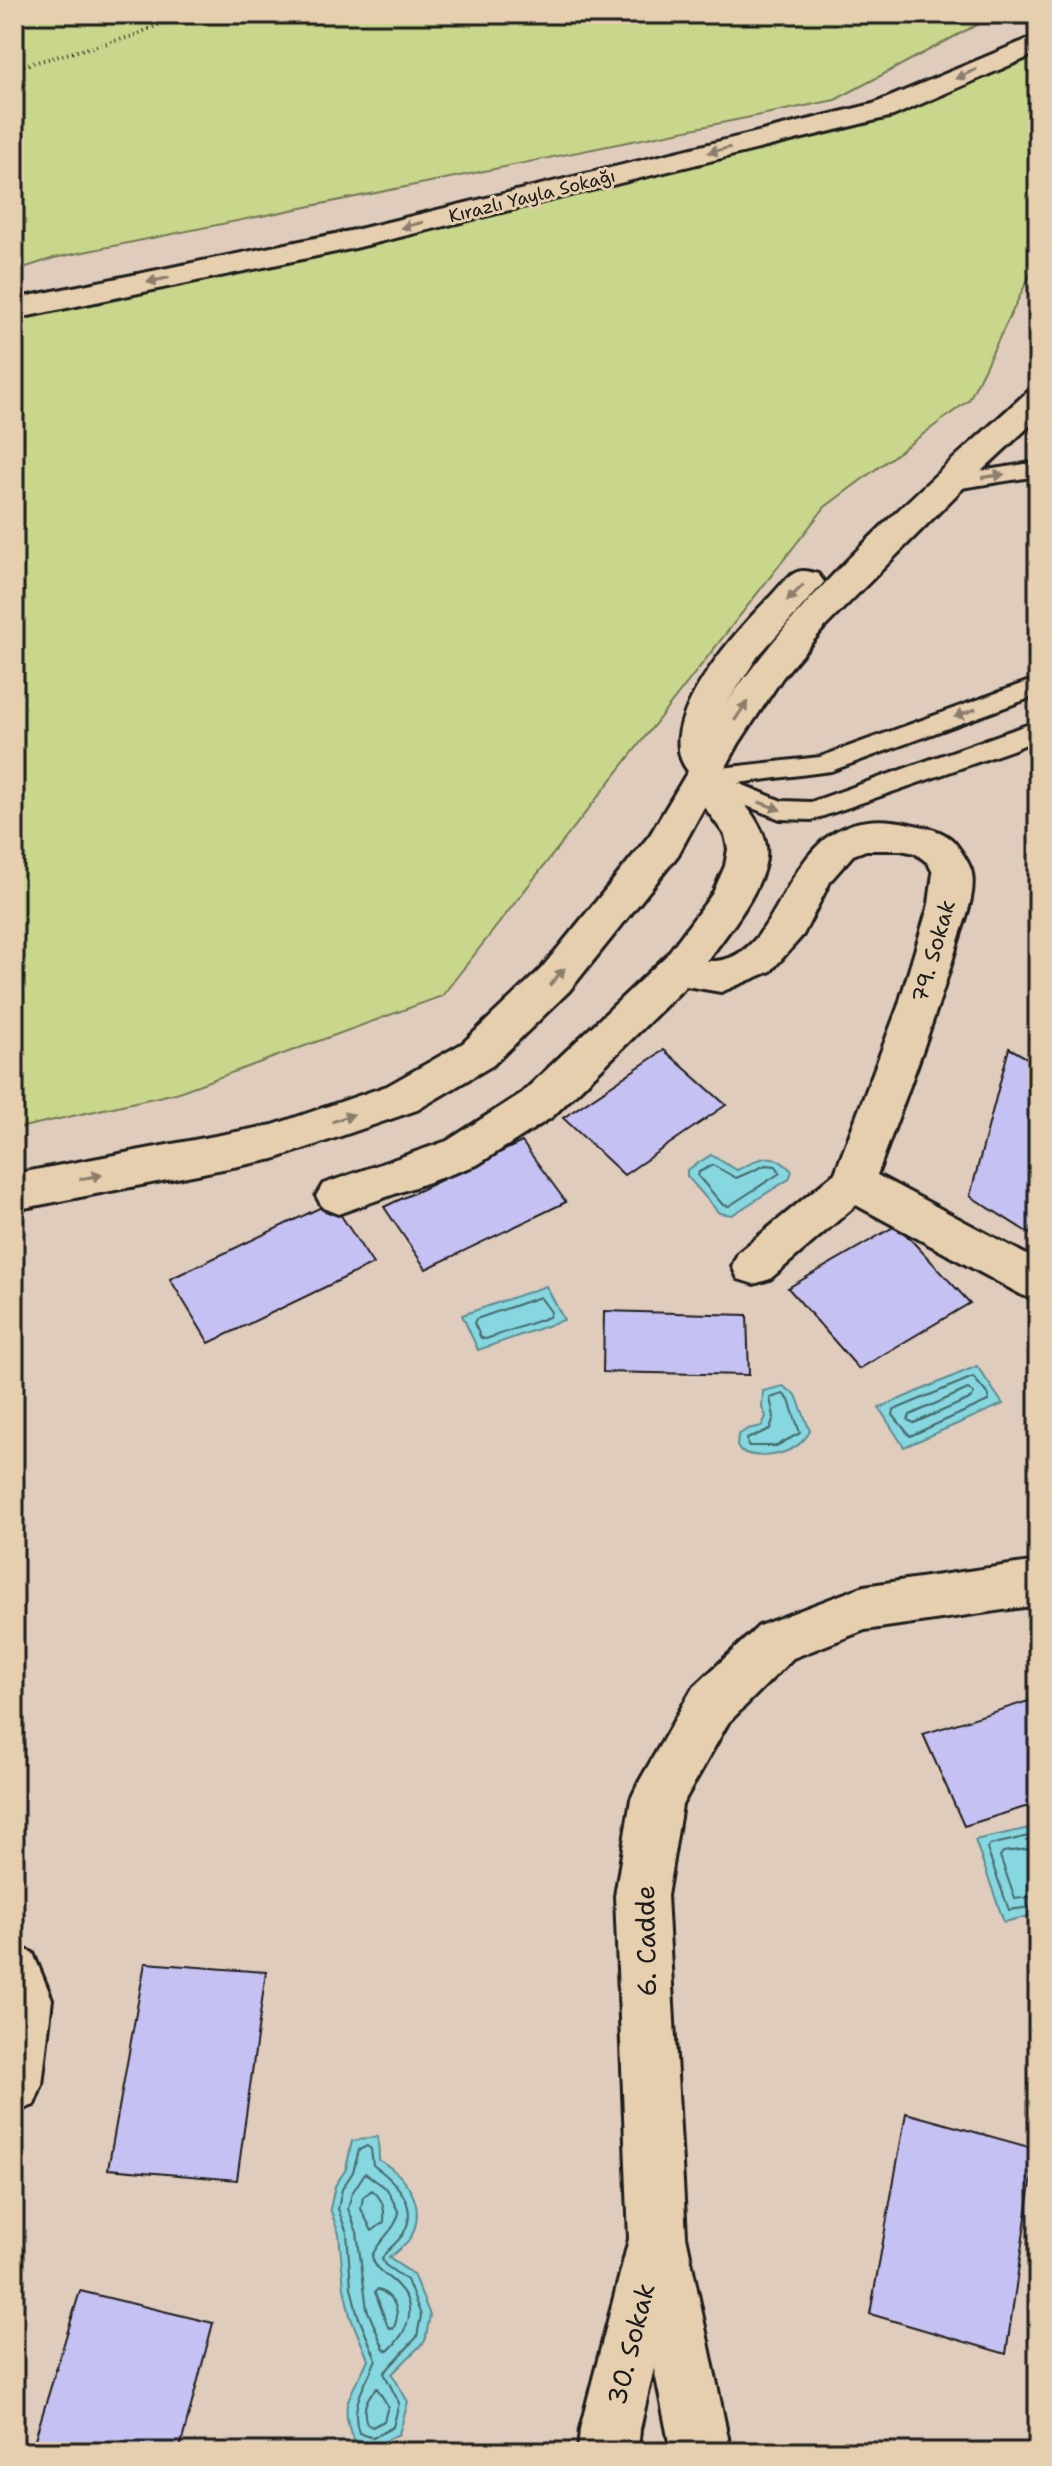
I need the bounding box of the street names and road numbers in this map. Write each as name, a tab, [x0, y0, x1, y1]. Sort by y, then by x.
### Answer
street label: Kırazlı Yayla Sokağı	[446, 164, 618, 228]
street label: 79. Sokak	[905, 896, 962, 1006]
street label: 6. Cadde	[627, 1885, 664, 1997]
street label: 30. Sokak	[598, 2279, 663, 2408]

